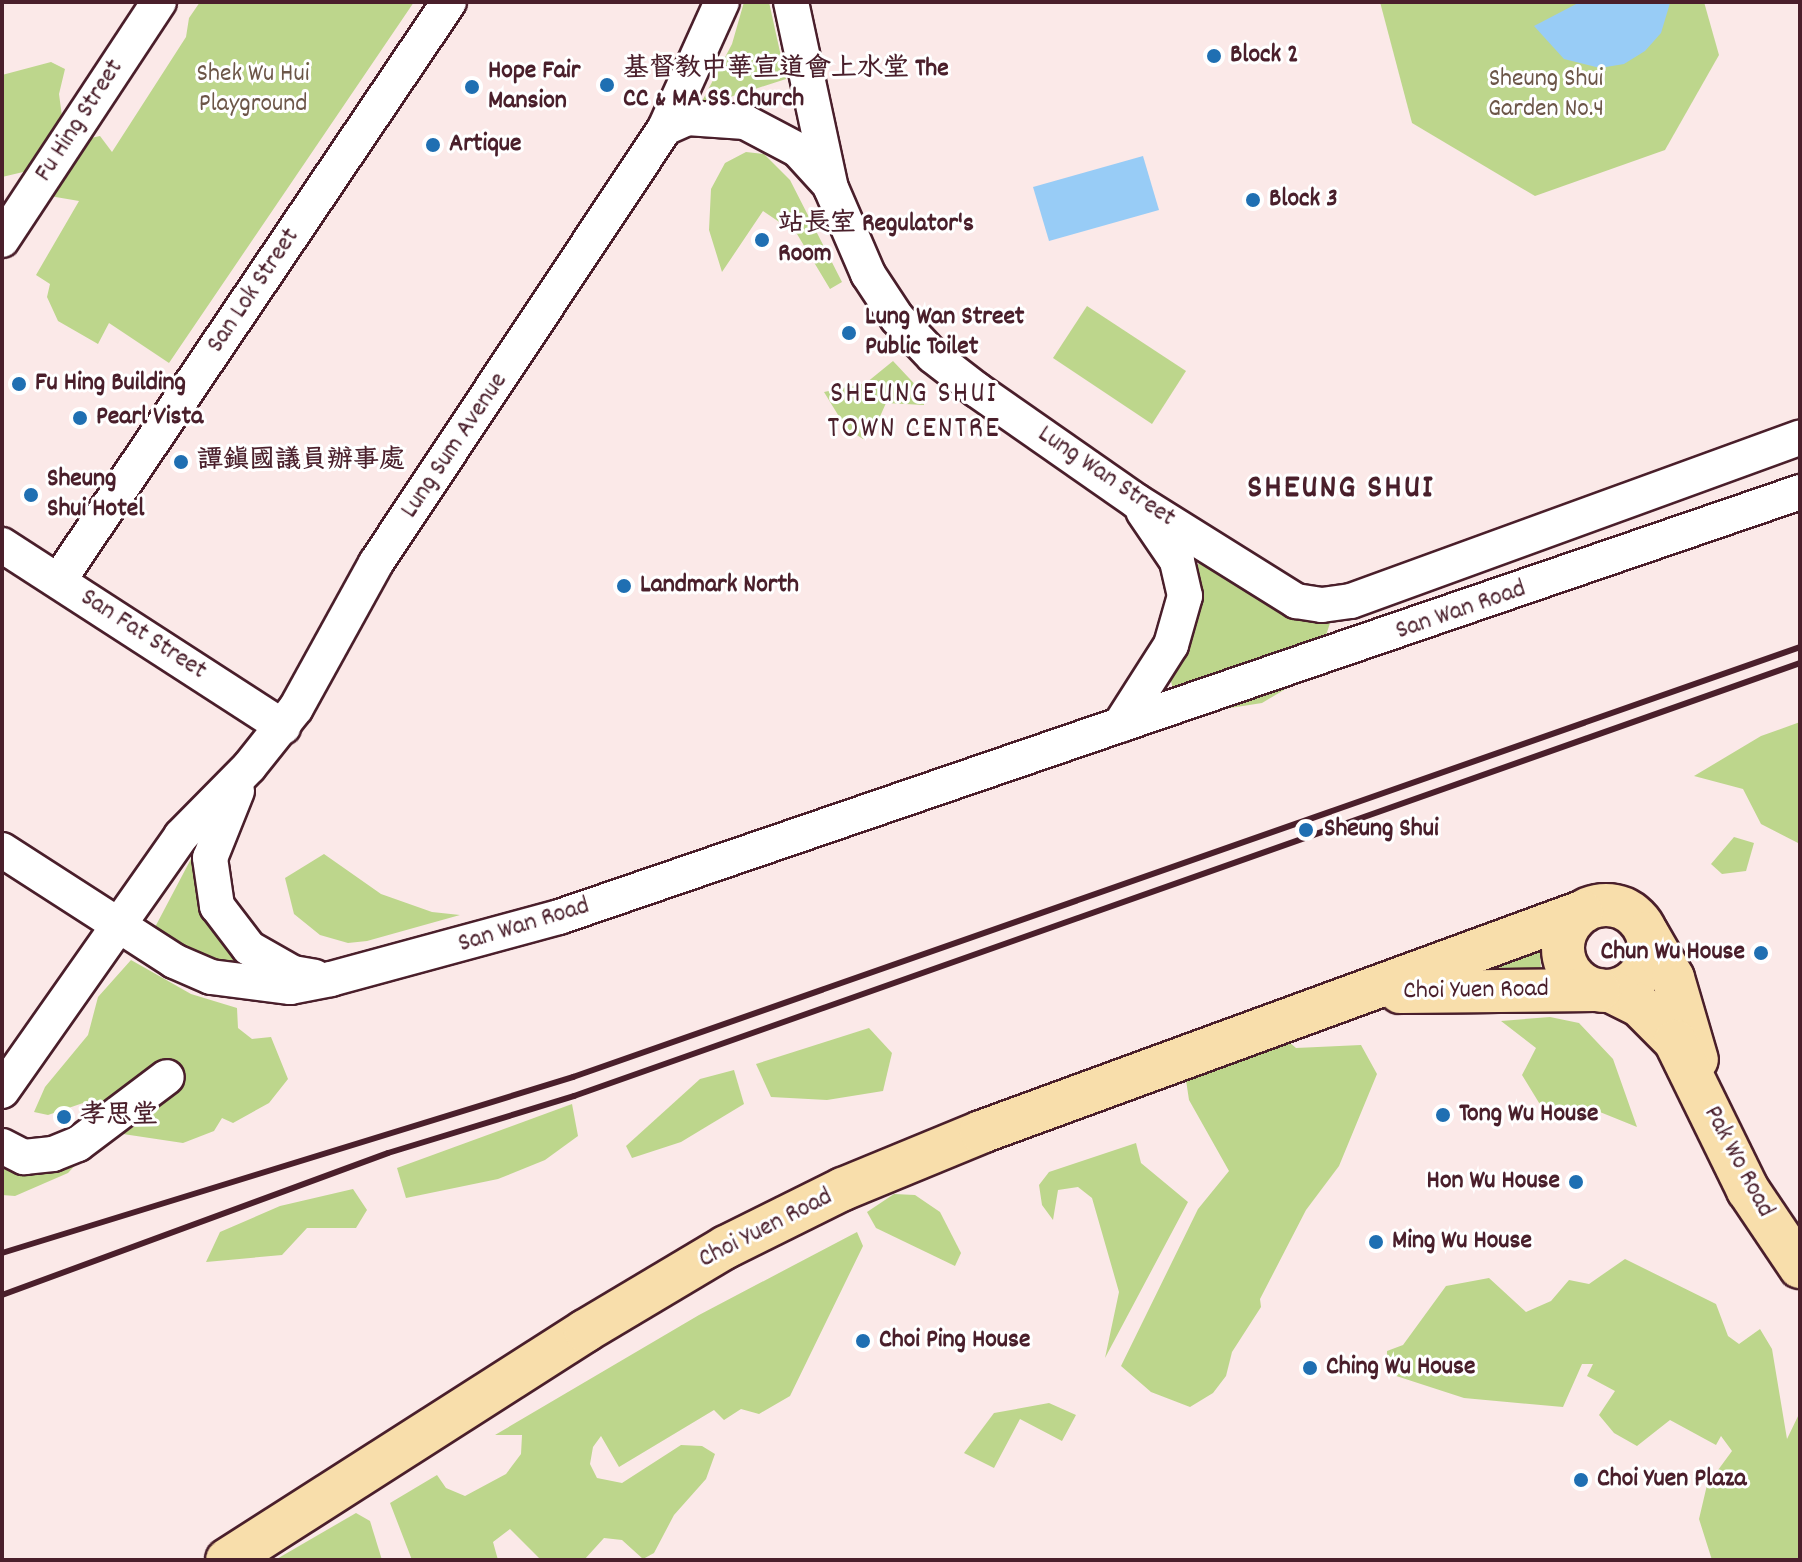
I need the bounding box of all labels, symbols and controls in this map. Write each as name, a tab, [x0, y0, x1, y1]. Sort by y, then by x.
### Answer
place label: Block 2	[1230, 40, 1299, 72]
marker: Block 2	[1205, 47, 1223, 65]
street label: Fu Hing Street	[29, 54, 131, 188]
place label: 基督教中華宣道會上水堂 The CC & MA SS Church	[623, 54, 949, 116]
place label: Hope Fair Mansion	[488, 56, 580, 118]
park label: Shek Wu Hui Playground	[197, 59, 309, 120]
park label: Sheung Shui Garden No.4	[1488, 64, 1604, 126]
marker: 基督教中華宣道會上水堂 The CC & MA SS Church	[598, 76, 616, 94]
marker: Hope Fair Mansion	[463, 78, 481, 96]
place label: Artique	[449, 129, 521, 161]
marker: Artique	[424, 136, 442, 154]
place label: Block 3	[1269, 184, 1338, 216]
marker: Block 3	[1244, 191, 1262, 209]
place label: 站長室 Regulator's Room	[778, 209, 974, 270]
street label: San Lok Street	[201, 223, 307, 359]
marker: 站長室 Regulator's Room	[753, 231, 771, 249]
place label: Lung Wan Street Public Toilet	[865, 302, 1024, 364]
marker: Lung Wan Street Public Toilet	[840, 324, 858, 342]
street label: Lung Sum Avenue	[395, 367, 515, 525]
place label: Fu Hing Building	[35, 368, 186, 400]
marker: Fu Hing Building	[10, 375, 28, 393]
district label: SHEUNG SHUI TOWN CENTRE	[827, 378, 1001, 448]
place label: Pearl Vista	[96, 402, 203, 434]
marker: Pearl Vista	[71, 409, 89, 427]
street label: Lung Wan Street	[1031, 419, 1181, 535]
place label: 譚鎮國議員辦事處	[197, 446, 405, 478]
marker: 譚鎮國議員辦事處	[172, 453, 190, 471]
place label: Sheung Shui Hotel	[47, 464, 144, 526]
district label: SHEUNG SHUI	[1247, 470, 1435, 510]
marker: Sheung Shui Hotel	[22, 486, 40, 504]
place label: Landmark North	[640, 570, 799, 602]
street label: San Wan Road	[1392, 574, 1530, 648]
marker: Landmark North	[615, 577, 633, 595]
street label: San Fat Street	[74, 583, 212, 687]
place label: Sheung Shui	[1324, 814, 1439, 846]
marker: Sheung Shui	[1295, 819, 1317, 841]
street label: San Wan Road	[455, 891, 593, 961]
place label: Chun Wu House	[1601, 937, 1745, 969]
marker: Chun Wu House	[1752, 944, 1770, 962]
street label: Choi Yuen Road	[1403, 974, 1549, 1008]
place label: Tong Wu House	[1459, 1099, 1599, 1131]
place label: 孝思堂	[80, 1101, 158, 1133]
street label: Pak Wo Road	[1696, 1101, 1780, 1223]
marker: Tong Wu House	[1434, 1106, 1452, 1124]
marker: 孝思堂	[55, 1108, 73, 1126]
place label: Hon Wu House	[1427, 1166, 1560, 1198]
marker: Hon Wu House	[1567, 1173, 1585, 1191]
street label: Choi Yuen Road	[694, 1182, 838, 1276]
place label: Ming Wu House	[1392, 1226, 1532, 1258]
marker: Ming Wu House	[1367, 1233, 1385, 1251]
place label: Choi Ping House	[879, 1325, 1030, 1357]
marker: Choi Ping House	[854, 1332, 872, 1350]
place label: Ching Wu House	[1326, 1352, 1475, 1384]
marker: Ching Wu House	[1301, 1359, 1319, 1377]
place label: Choi Yuen Plaza	[1597, 1464, 1746, 1496]
marker: Choi Yuen Plaza	[1572, 1471, 1590, 1489]

